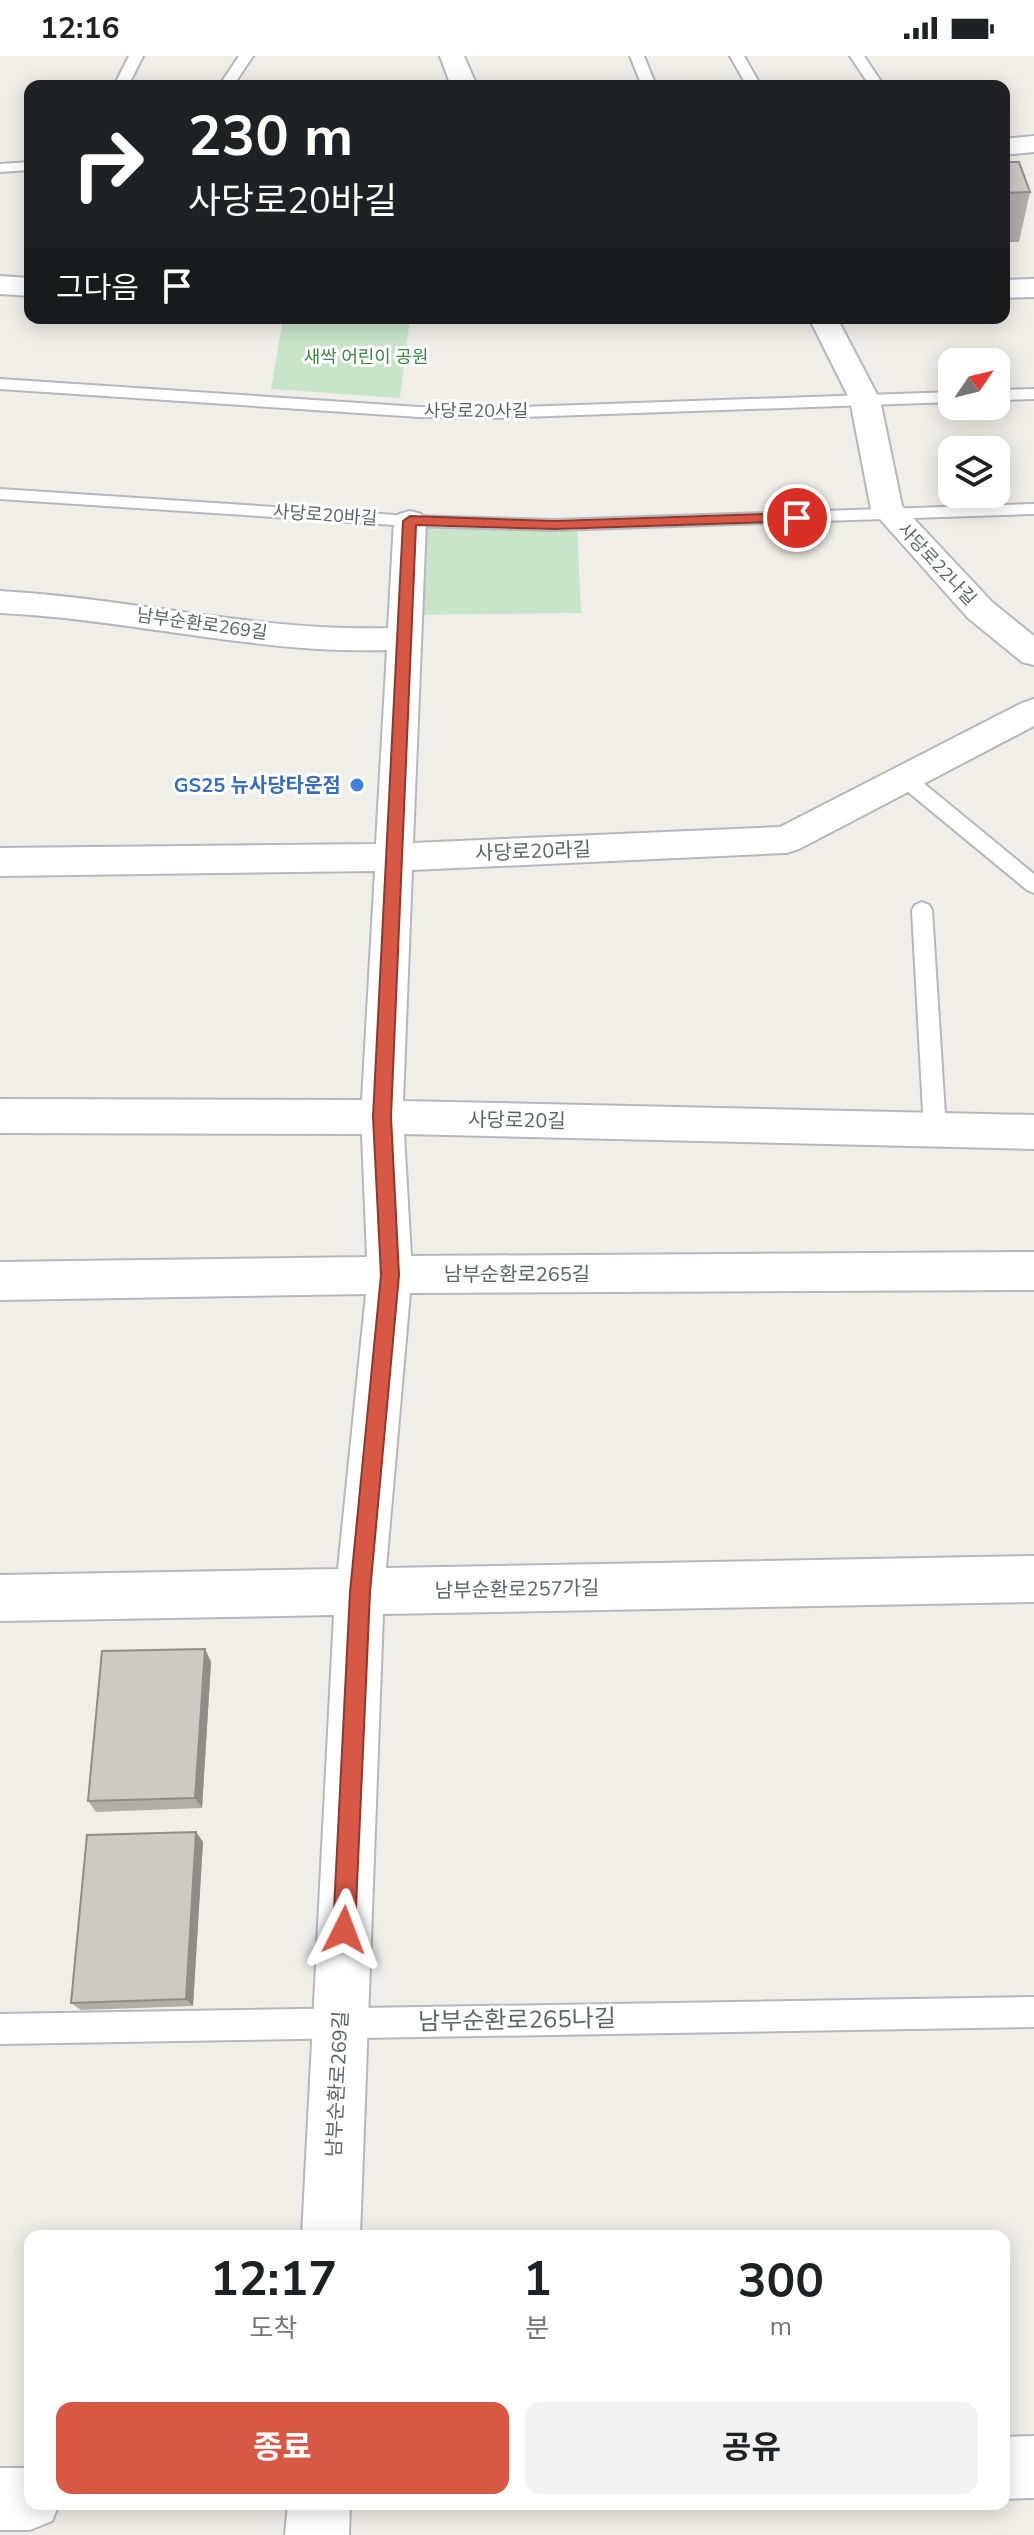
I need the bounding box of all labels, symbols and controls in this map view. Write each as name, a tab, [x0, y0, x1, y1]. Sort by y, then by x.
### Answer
text: 12:16	[40, 8, 119, 49]
text: 230 m	[188, 98, 353, 175]
icon: right	[56, 112, 160, 216]
text: 사당로20바길	[188, 177, 397, 226]
icon: arrive	[155, 264, 199, 308]
text: 그다음	[56, 268, 139, 309]
park label: 새싹 어린이 공원	[303, 345, 429, 369]
north arrow	[938, 348, 1010, 420]
map controls	[938, 348, 1010, 508]
street label: 사당로20사길	[424, 399, 528, 423]
button: layers	[938, 436, 1010, 508]
pin	[763, 484, 831, 552]
icon: arrive	[775, 496, 819, 540]
street label: 사당로20바길	[272, 499, 378, 531]
street label: 사당로22나길	[893, 518, 981, 610]
street label: 남부순환로269길	[135, 603, 269, 645]
place label: GS25 뉴사당타운점	[174, 772, 341, 799]
marker: GS25 뉴사당타운점	[348, 776, 366, 794]
street label: 사당로20라길	[475, 836, 591, 867]
street label: 사당로20길	[468, 1106, 566, 1135]
street label: 남부순환로265길	[444, 1261, 590, 1288]
street label: 남부순환로257가길	[434, 1575, 600, 1604]
position arrow	[302, 1888, 386, 1972]
street label: 남부순환로265나길	[418, 2002, 616, 2038]
street label: 남부순환로269길	[320, 2010, 355, 2158]
text: 12:17	[210, 2246, 337, 2312]
text: 1	[523, 2246, 552, 2312]
text: 300	[738, 2248, 824, 2314]
text: m	[770, 2309, 792, 2344]
text: 도착	[250, 2311, 297, 2346]
text: 분	[525, 2311, 549, 2346]
button: 종료	[56, 2402, 509, 2494]
button: 공유	[525, 2402, 978, 2494]

